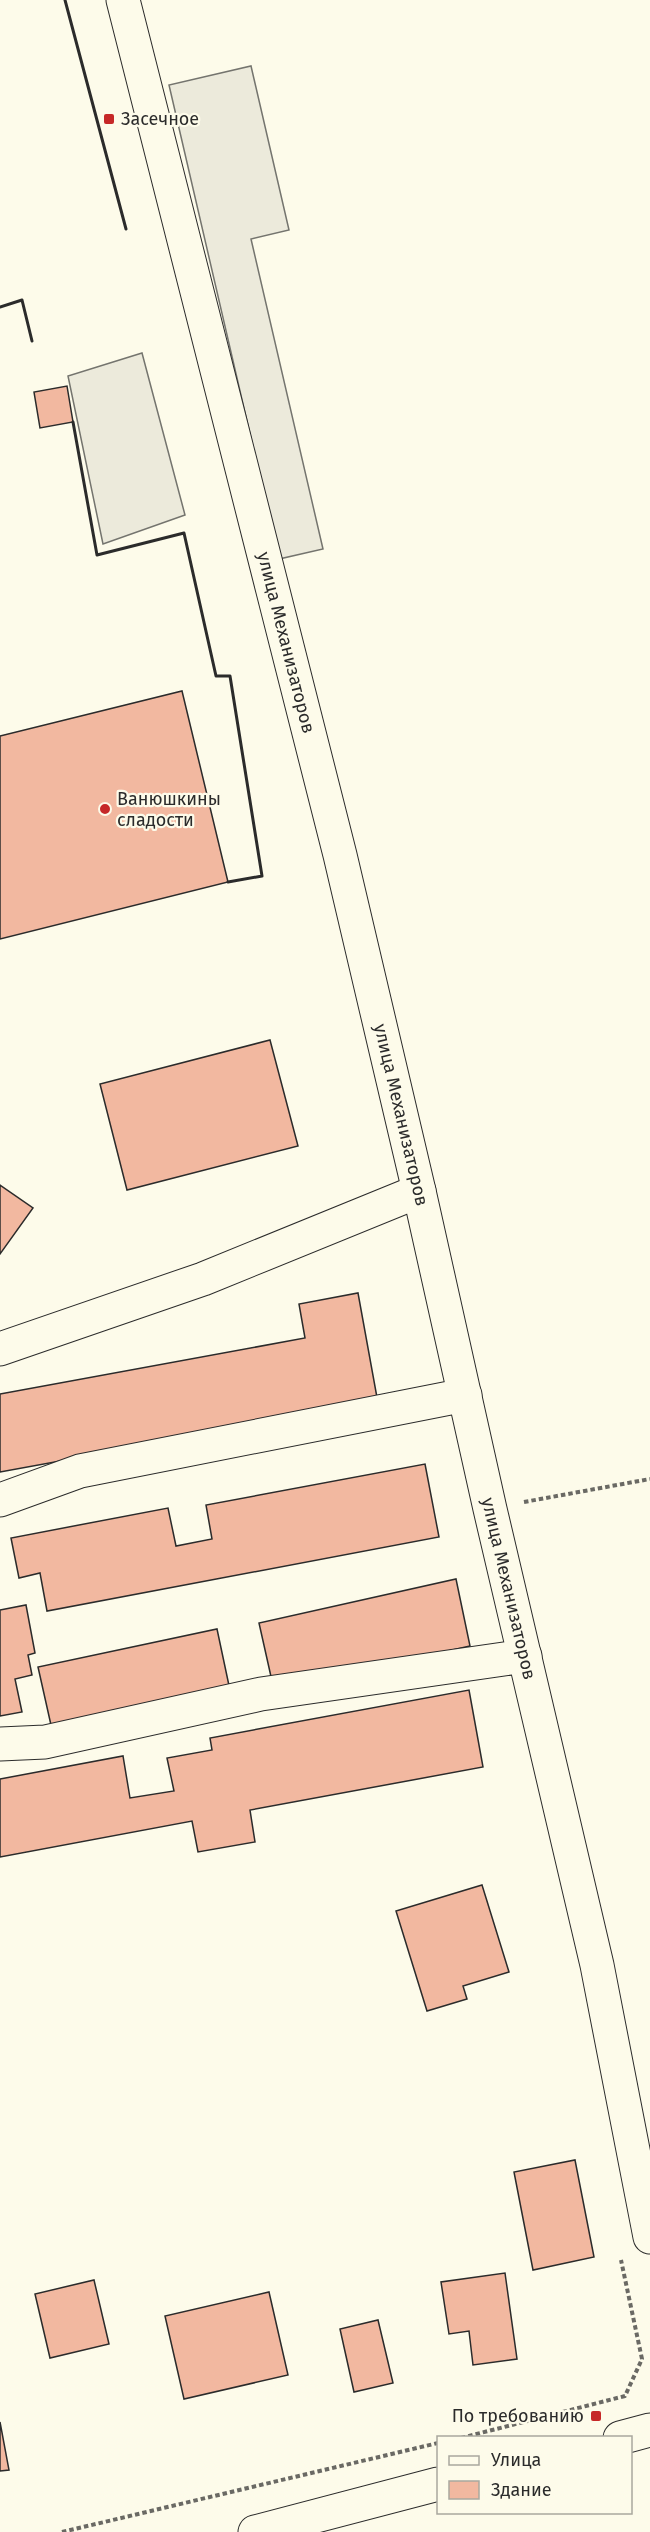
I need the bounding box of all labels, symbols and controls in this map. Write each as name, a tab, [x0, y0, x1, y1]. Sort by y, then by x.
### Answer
place label: Засечное	[121, 108, 199, 130]
marker: Засечное	[102, 112, 116, 126]
street label: улица Механизаторов	[253, 550, 320, 736]
place label: Ванюшкины сладости	[117, 788, 221, 831]
marker: Ванюшкины сладости	[98, 802, 112, 816]
street label: улица Механизаторов	[369, 1022, 433, 1208]
street label: улица Механизаторов	[477, 1496, 541, 1682]
place label: По требованию	[452, 2405, 584, 2427]
marker: По требованию	[589, 2409, 603, 2423]
legend	[437, 2436, 632, 2514]
text: Улица	[491, 2449, 541, 2471]
text: Здание	[491, 2479, 552, 2501]

